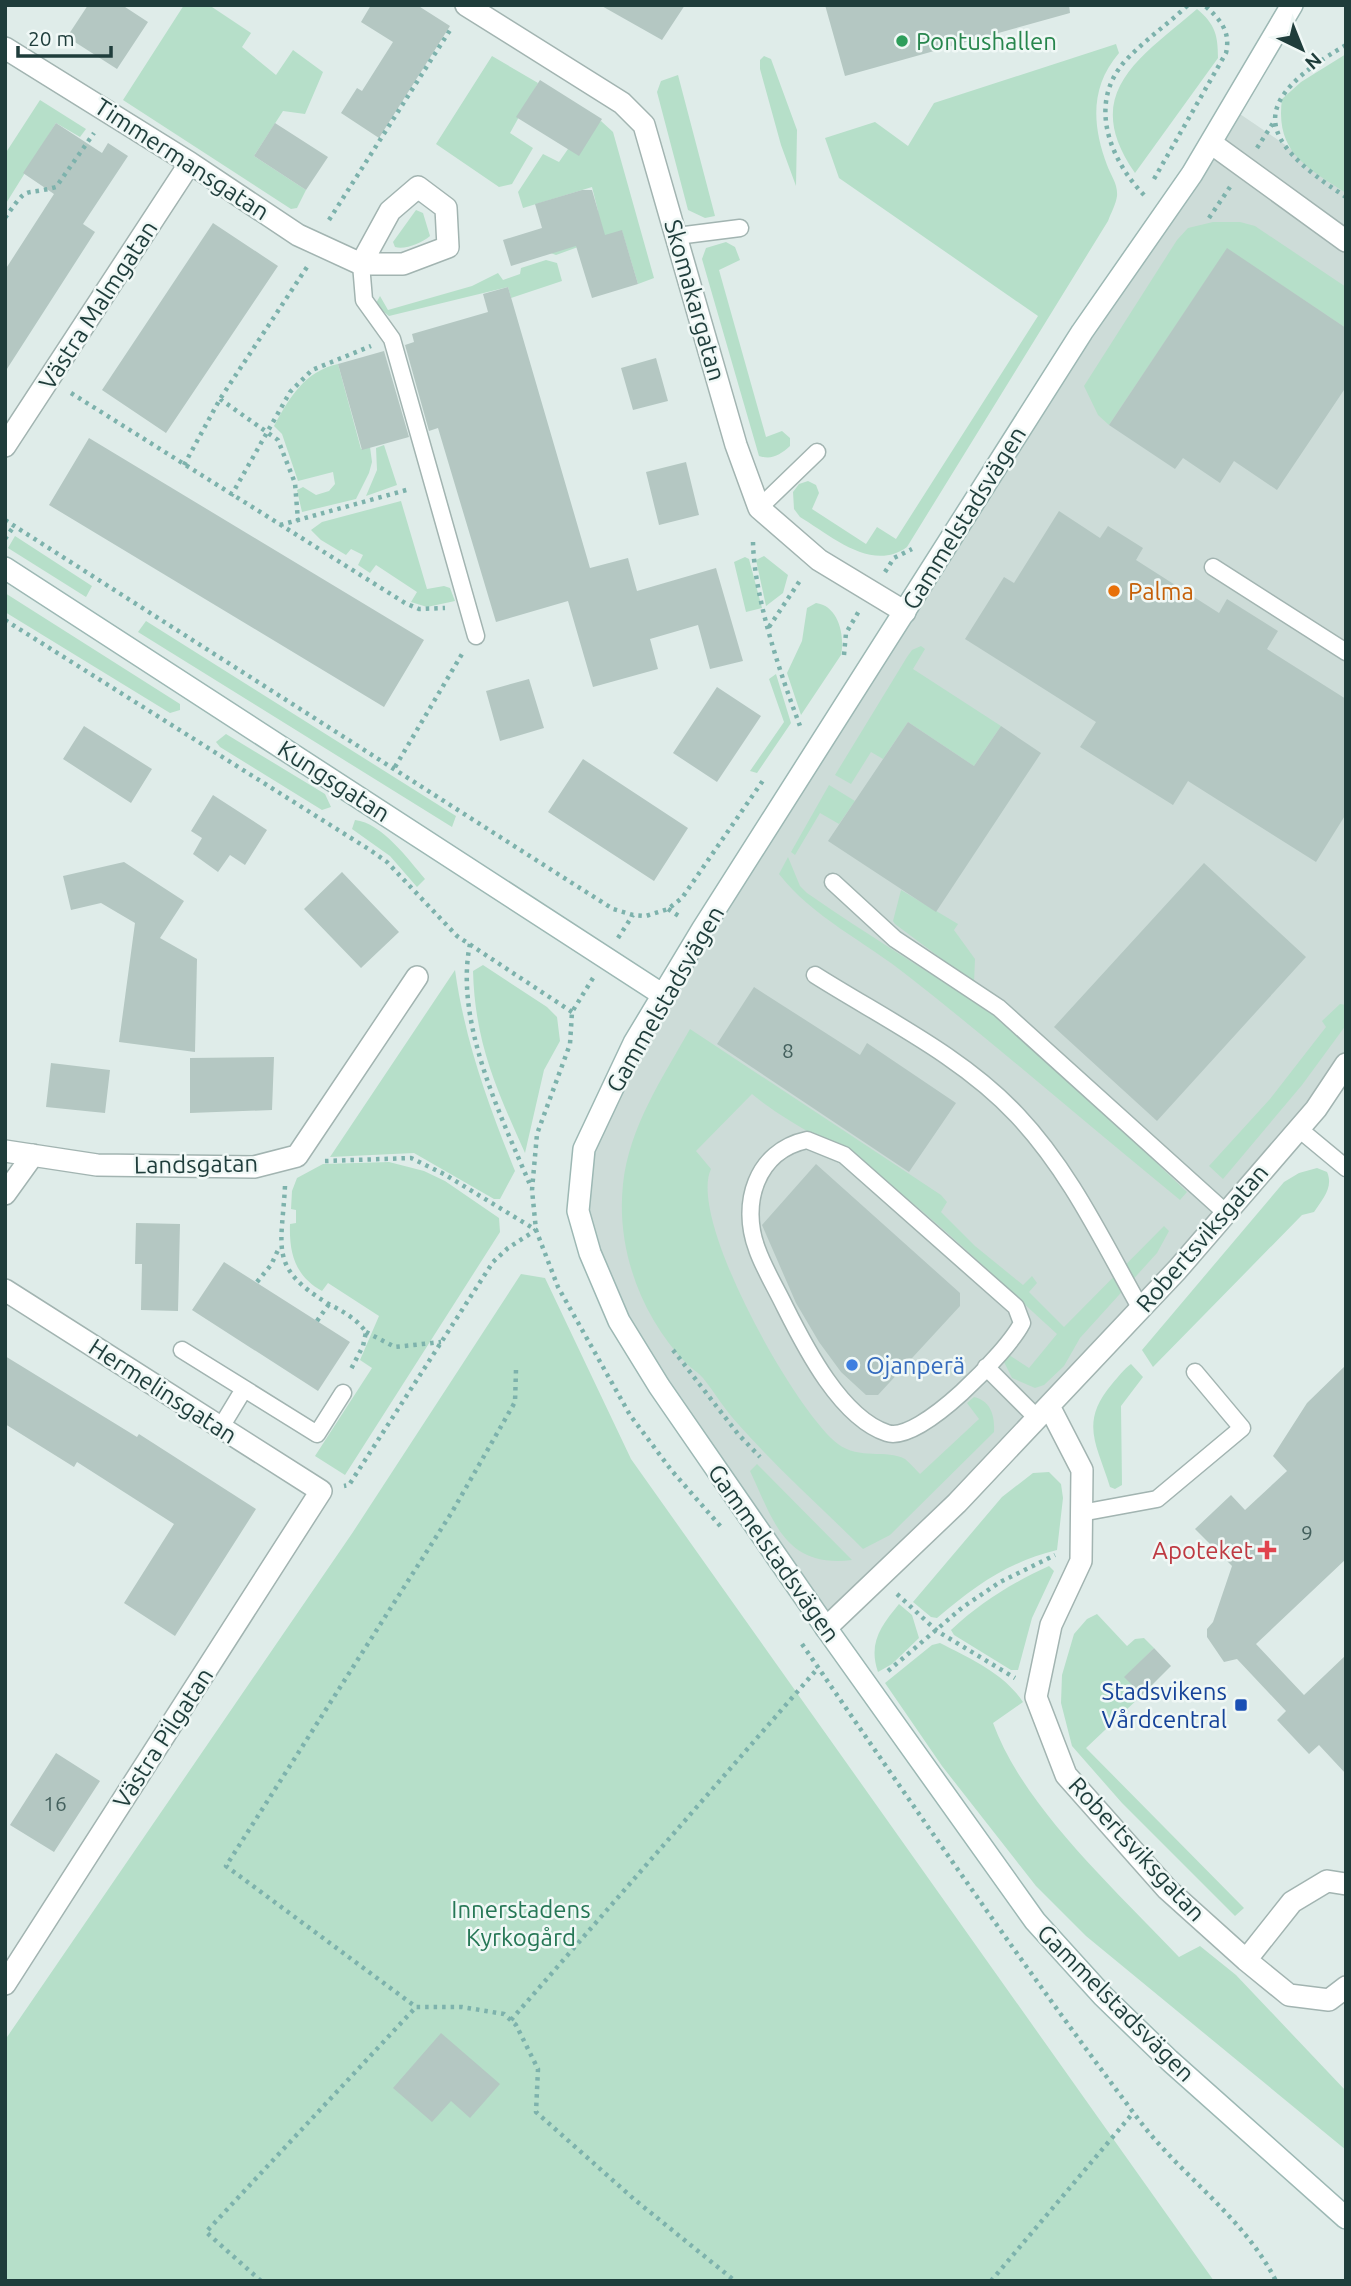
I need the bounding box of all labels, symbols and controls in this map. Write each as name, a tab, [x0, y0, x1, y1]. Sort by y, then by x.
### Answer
scale bar	[18, 14, 110, 58]
north arrow	[1267, 14, 1337, 84]
text: 20 m	[28, 26, 75, 50]
place label: Pontushallen	[916, 28, 1057, 55]
marker: Pontushallen	[894, 33, 910, 49]
text: N	[1301, 49, 1326, 74]
street label: Timmermansgatan	[90, 93, 274, 225]
street label: Västra Malmgatan	[33, 216, 163, 394]
street label: Skomakargatan	[659, 216, 731, 384]
street label: Gammelstadsvägen	[897, 422, 1031, 614]
place label: Palma	[1128, 578, 1194, 605]
marker: Palma	[1106, 583, 1122, 599]
street label: Kungsgatan	[273, 735, 395, 827]
street label: Gammelstadsvägen	[601, 901, 729, 1097]
house number: 8	[782, 1038, 794, 1062]
street label: Landsgatan	[134, 1149, 258, 1179]
street label: Robertsviksgatan	[1131, 1159, 1273, 1317]
street label: Hermelinsgatan	[84, 1333, 242, 1449]
place label: Ojanperä	[866, 1352, 965, 1379]
marker: Ojanperä	[844, 1357, 860, 1373]
street label: Gammelstadsvägen	[703, 1459, 845, 1647]
house number: 9	[1301, 1520, 1313, 1544]
place label: Apoteket	[1152, 1537, 1254, 1564]
marker: Apoteket	[1259, 1542, 1275, 1558]
street label: Västra Pilgatan	[108, 1663, 218, 1813]
place label: Stadsvikens Vårdcentral	[1102, 1678, 1227, 1733]
marker: Stadsvikens Vårdcentral	[1233, 1697, 1249, 1713]
street label: Robertsviksgatan	[1063, 1771, 1211, 1927]
house number: 16	[43, 1791, 67, 1815]
park label: Innerstadens Kyrkogård	[451, 1896, 591, 1951]
street label: Gammelstadsvägen	[1032, 1919, 1200, 2087]

